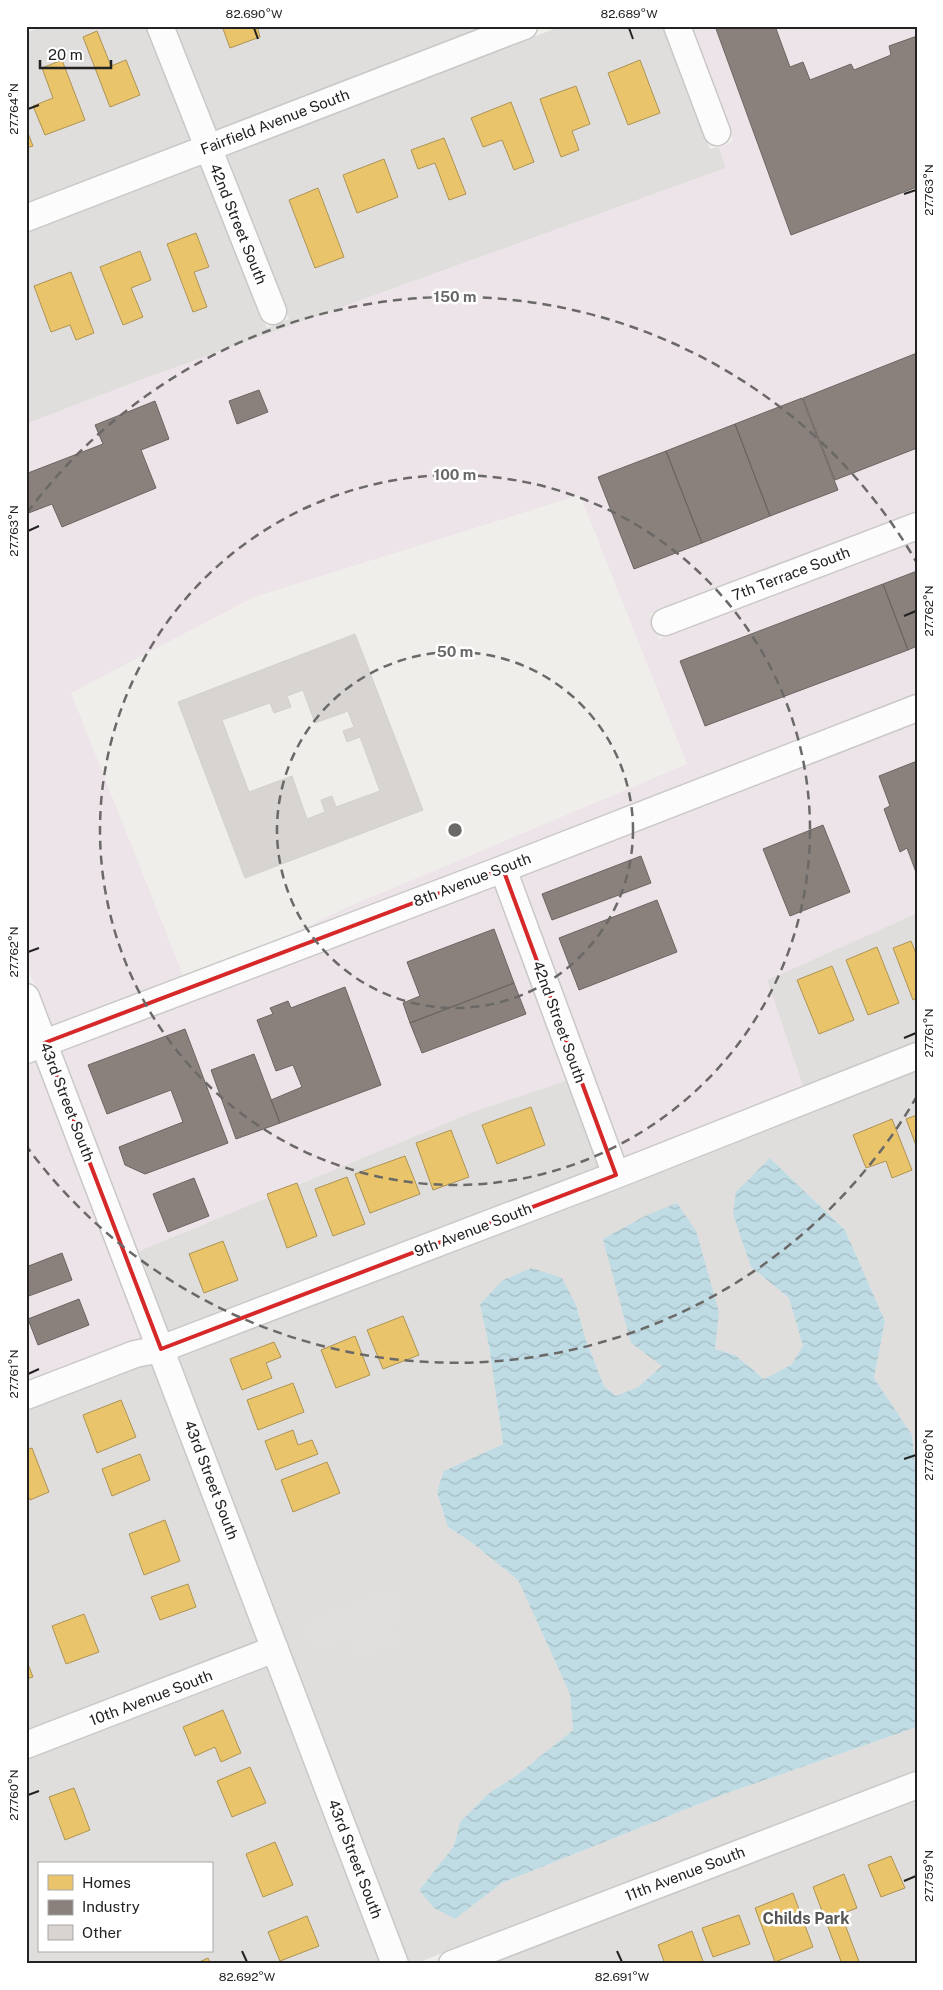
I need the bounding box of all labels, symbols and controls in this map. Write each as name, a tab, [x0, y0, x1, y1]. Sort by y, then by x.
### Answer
text: 82.690°W	[226, 7, 283, 21]
text: 82.689°W	[600, 7, 658, 21]
scale bar	[40, 38, 111, 70]
text: 20 m	[48, 46, 83, 63]
text: 27.764°N	[7, 83, 21, 135]
street label: Fairfield Avenue South	[198, 85, 352, 158]
street label: 42nd Street South	[206, 161, 270, 287]
text: 27.763°N	[922, 164, 936, 216]
text: 150 m	[433, 288, 477, 305]
text: 100 m	[434, 466, 476, 483]
text: 27.763°N	[7, 505, 21, 557]
street label: 7th Terrace South	[729, 543, 852, 604]
text: 27.762°N	[922, 585, 936, 637]
text: 50 m	[437, 643, 473, 660]
centre of rings	[446, 821, 464, 839]
street label: 8th Avenue South	[411, 849, 533, 910]
text: 27.762°N	[7, 926, 21, 978]
street label: 42nd Street South	[529, 958, 589, 1085]
text: 27.761°N	[922, 1009, 936, 1057]
street label: 43rd Street South	[37, 1040, 98, 1164]
street label: 9th Avenue South	[412, 1199, 534, 1260]
text: 27.761°N	[7, 1350, 21, 1398]
street label: 43rd Street South	[181, 1418, 242, 1542]
text: 27.760°N	[922, 1429, 936, 1481]
street label: 10th Avenue South	[87, 1666, 215, 1729]
text: 27.760°N	[7, 1769, 21, 1821]
street label: 43rd Street South	[325, 1797, 386, 1921]
street label: 11th Avenue South	[622, 1843, 747, 1904]
text: 27.759°N	[922, 1850, 936, 1902]
legend	[38, 1862, 212, 1952]
text: Homes	[82, 1874, 131, 1891]
text: Industry	[82, 1898, 140, 1915]
district label: Childs Park	[763, 1909, 849, 1928]
text: Other	[82, 1924, 122, 1941]
text: 82.692°W	[219, 1970, 276, 1984]
text: 82.691°W	[595, 1970, 650, 1984]

